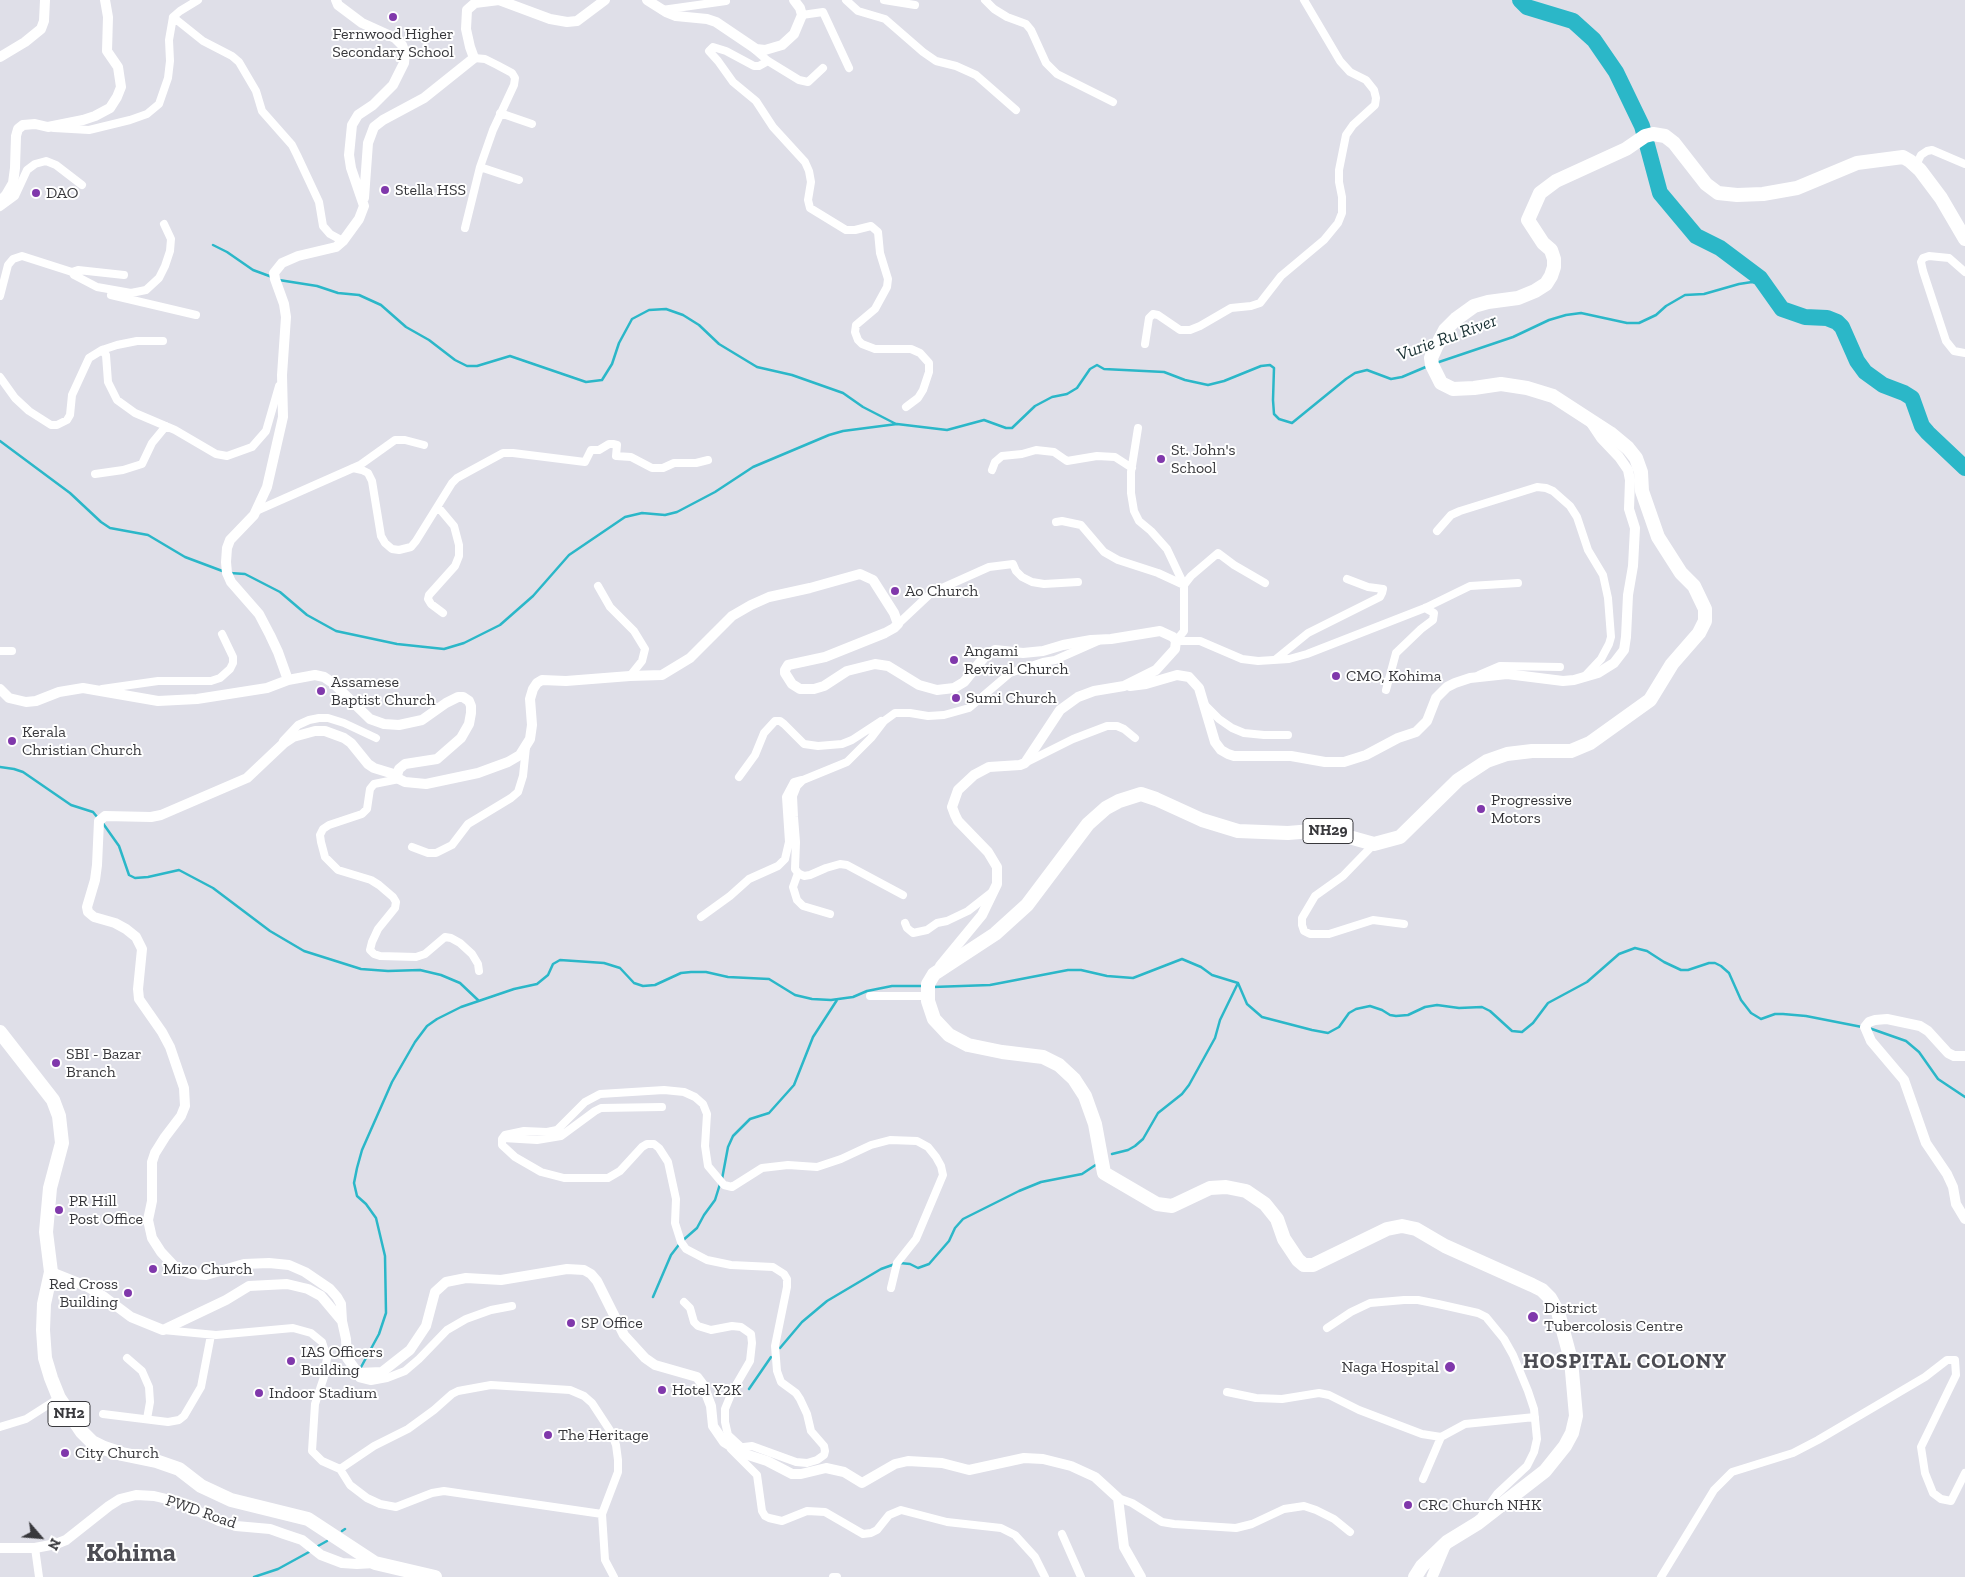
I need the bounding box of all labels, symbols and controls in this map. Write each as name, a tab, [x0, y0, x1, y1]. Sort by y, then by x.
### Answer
marker: Fernwood Higher Secondary School	[387, 11, 399, 23]
place label: Fernwood Higher Secondary School	[332, 24, 454, 62]
place label: Stella HSS	[395, 180, 466, 200]
place label: DAO	[46, 183, 78, 203]
marker: Stella HSS	[379, 184, 391, 196]
marker: DAO	[30, 187, 42, 199]
water label: Vurie Ru River	[1394, 310, 1500, 366]
place label: St. John's School	[1171, 440, 1236, 478]
marker: St. John's School	[1155, 453, 1167, 465]
place label: Ao Church	[905, 581, 978, 601]
marker: Ao Church	[889, 585, 901, 597]
place label: Angami Revival Church	[964, 641, 1068, 679]
marker: Angami Revival Church	[948, 654, 960, 666]
place label: CMO, Kohima	[1346, 666, 1441, 686]
marker: CMO, Kohima	[1330, 670, 1342, 682]
place label: Assamese Baptist Church	[331, 672, 436, 710]
marker: Assamese Baptist Church	[315, 685, 327, 697]
place label: Sumi Church	[966, 688, 1057, 708]
marker: Sumi Church	[950, 692, 962, 704]
place label: Kerala Christian Church	[22, 722, 142, 760]
marker: Kerala Christian Church	[6, 735, 18, 747]
place label: Progressive Motors	[1491, 790, 1572, 828]
marker: Progressive Motors	[1475, 803, 1487, 815]
road number: NH29	[1303, 818, 1353, 844]
place label: SBI - Bazar Branch	[66, 1044, 141, 1082]
marker: SBI - Bazar Branch	[50, 1057, 62, 1069]
place label: PR Hill Post Office	[69, 1191, 143, 1229]
marker: PR Hill Post Office	[53, 1204, 65, 1216]
place label: Mizo Church	[163, 1259, 252, 1279]
marker: Mizo Church	[147, 1263, 159, 1275]
place label: Red Cross Building	[49, 1274, 118, 1312]
marker: Red Cross Building	[122, 1287, 134, 1299]
place label: District Tubercolosis Centre	[1544, 1298, 1683, 1336]
marker: District Tubercolosis Centre	[1526, 1310, 1540, 1324]
place label: SP Office	[581, 1313, 643, 1333]
marker: SP Office	[565, 1317, 577, 1329]
place label: IAS Officers Building	[301, 1342, 383, 1380]
district label: HOSPITAL COLONY	[1521, 1349, 1729, 1375]
marker: IAS Officers Building	[285, 1355, 297, 1367]
place label: Naga Hospital	[1342, 1357, 1439, 1377]
marker: Naga Hospital	[1443, 1360, 1457, 1374]
place label: Hotel Y2K	[672, 1380, 741, 1400]
place label: Indoor Stadium	[269, 1383, 377, 1403]
marker: Hotel Y2K	[656, 1384, 668, 1396]
marker: Indoor Stadium	[253, 1387, 265, 1399]
road number: NH2	[48, 1402, 90, 1426]
place label: The Heritage	[558, 1425, 648, 1445]
marker: The Heritage	[542, 1429, 554, 1441]
place label: City Church	[75, 1443, 159, 1463]
marker: City Church	[59, 1447, 71, 1459]
street label: PWD Road	[163, 1491, 239, 1533]
place label: CRC Church NHK	[1418, 1495, 1541, 1515]
marker: CRC Church NHK	[1402, 1499, 1414, 1511]
north arrow	[15, 1512, 65, 1562]
text: N	[44, 1535, 64, 1553]
district label: Kohima	[86, 1538, 176, 1570]

